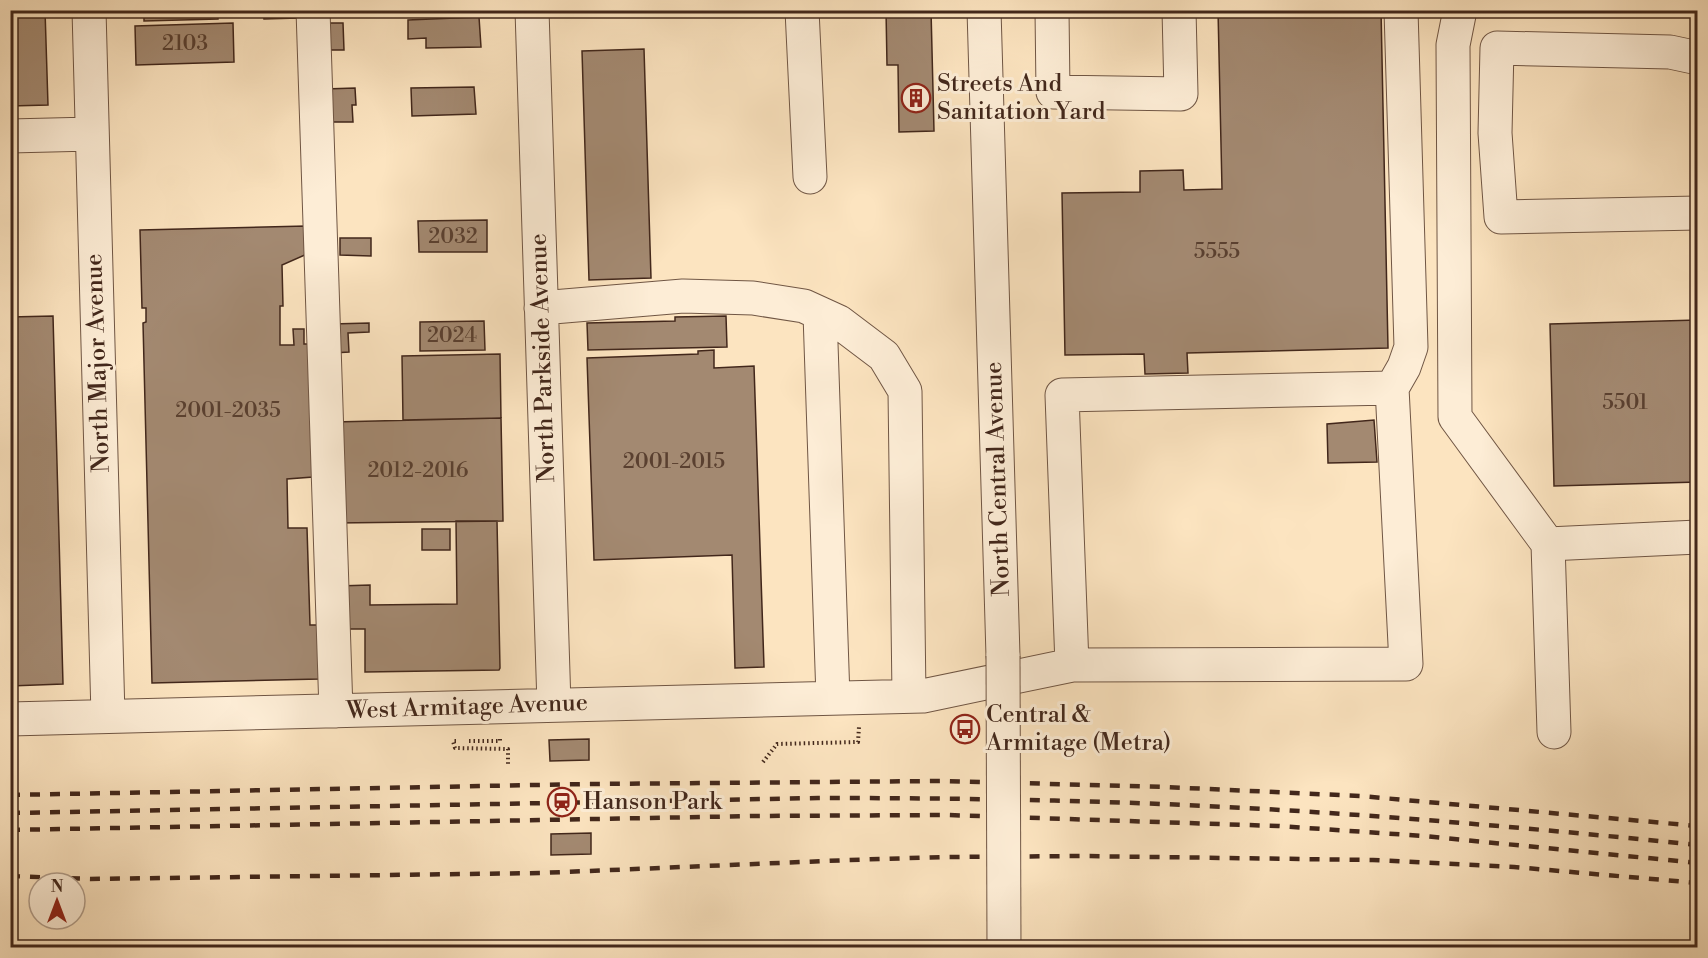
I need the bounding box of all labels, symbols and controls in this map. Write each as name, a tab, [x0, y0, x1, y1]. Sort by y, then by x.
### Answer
house number: 2103	[162, 31, 208, 57]
place label: Streets And Sanitation Yard	[937, 69, 1106, 127]
building icon: Streets And Sanitation Yard	[900, 82, 932, 114]
house number: 2032	[428, 224, 478, 250]
street label: North Parkside Avenue	[524, 233, 562, 483]
house number: 5555	[1194, 239, 1240, 265]
street label: North Major Avenue	[79, 253, 117, 473]
house number: 2024	[427, 323, 477, 349]
street label: North Central Avenue	[979, 361, 1017, 597]
house number: 5501	[1602, 390, 1648, 416]
house number: 2001-2035	[175, 398, 281, 424]
house number: 2001-2015	[623, 449, 725, 475]
house number: 2012-2016	[367, 458, 469, 484]
street label: West Armitage Avenue	[345, 688, 588, 726]
place label: Central & Armitage (Metra)	[985, 700, 1171, 758]
bus stop icon: Central & Armitage (Metra)	[949, 713, 981, 745]
station icon: Hanson Park	[546, 786, 578, 818]
place label: Hanson Park	[583, 787, 723, 817]
north arrow	[27, 871, 87, 931]
text: N	[51, 877, 64, 897]

